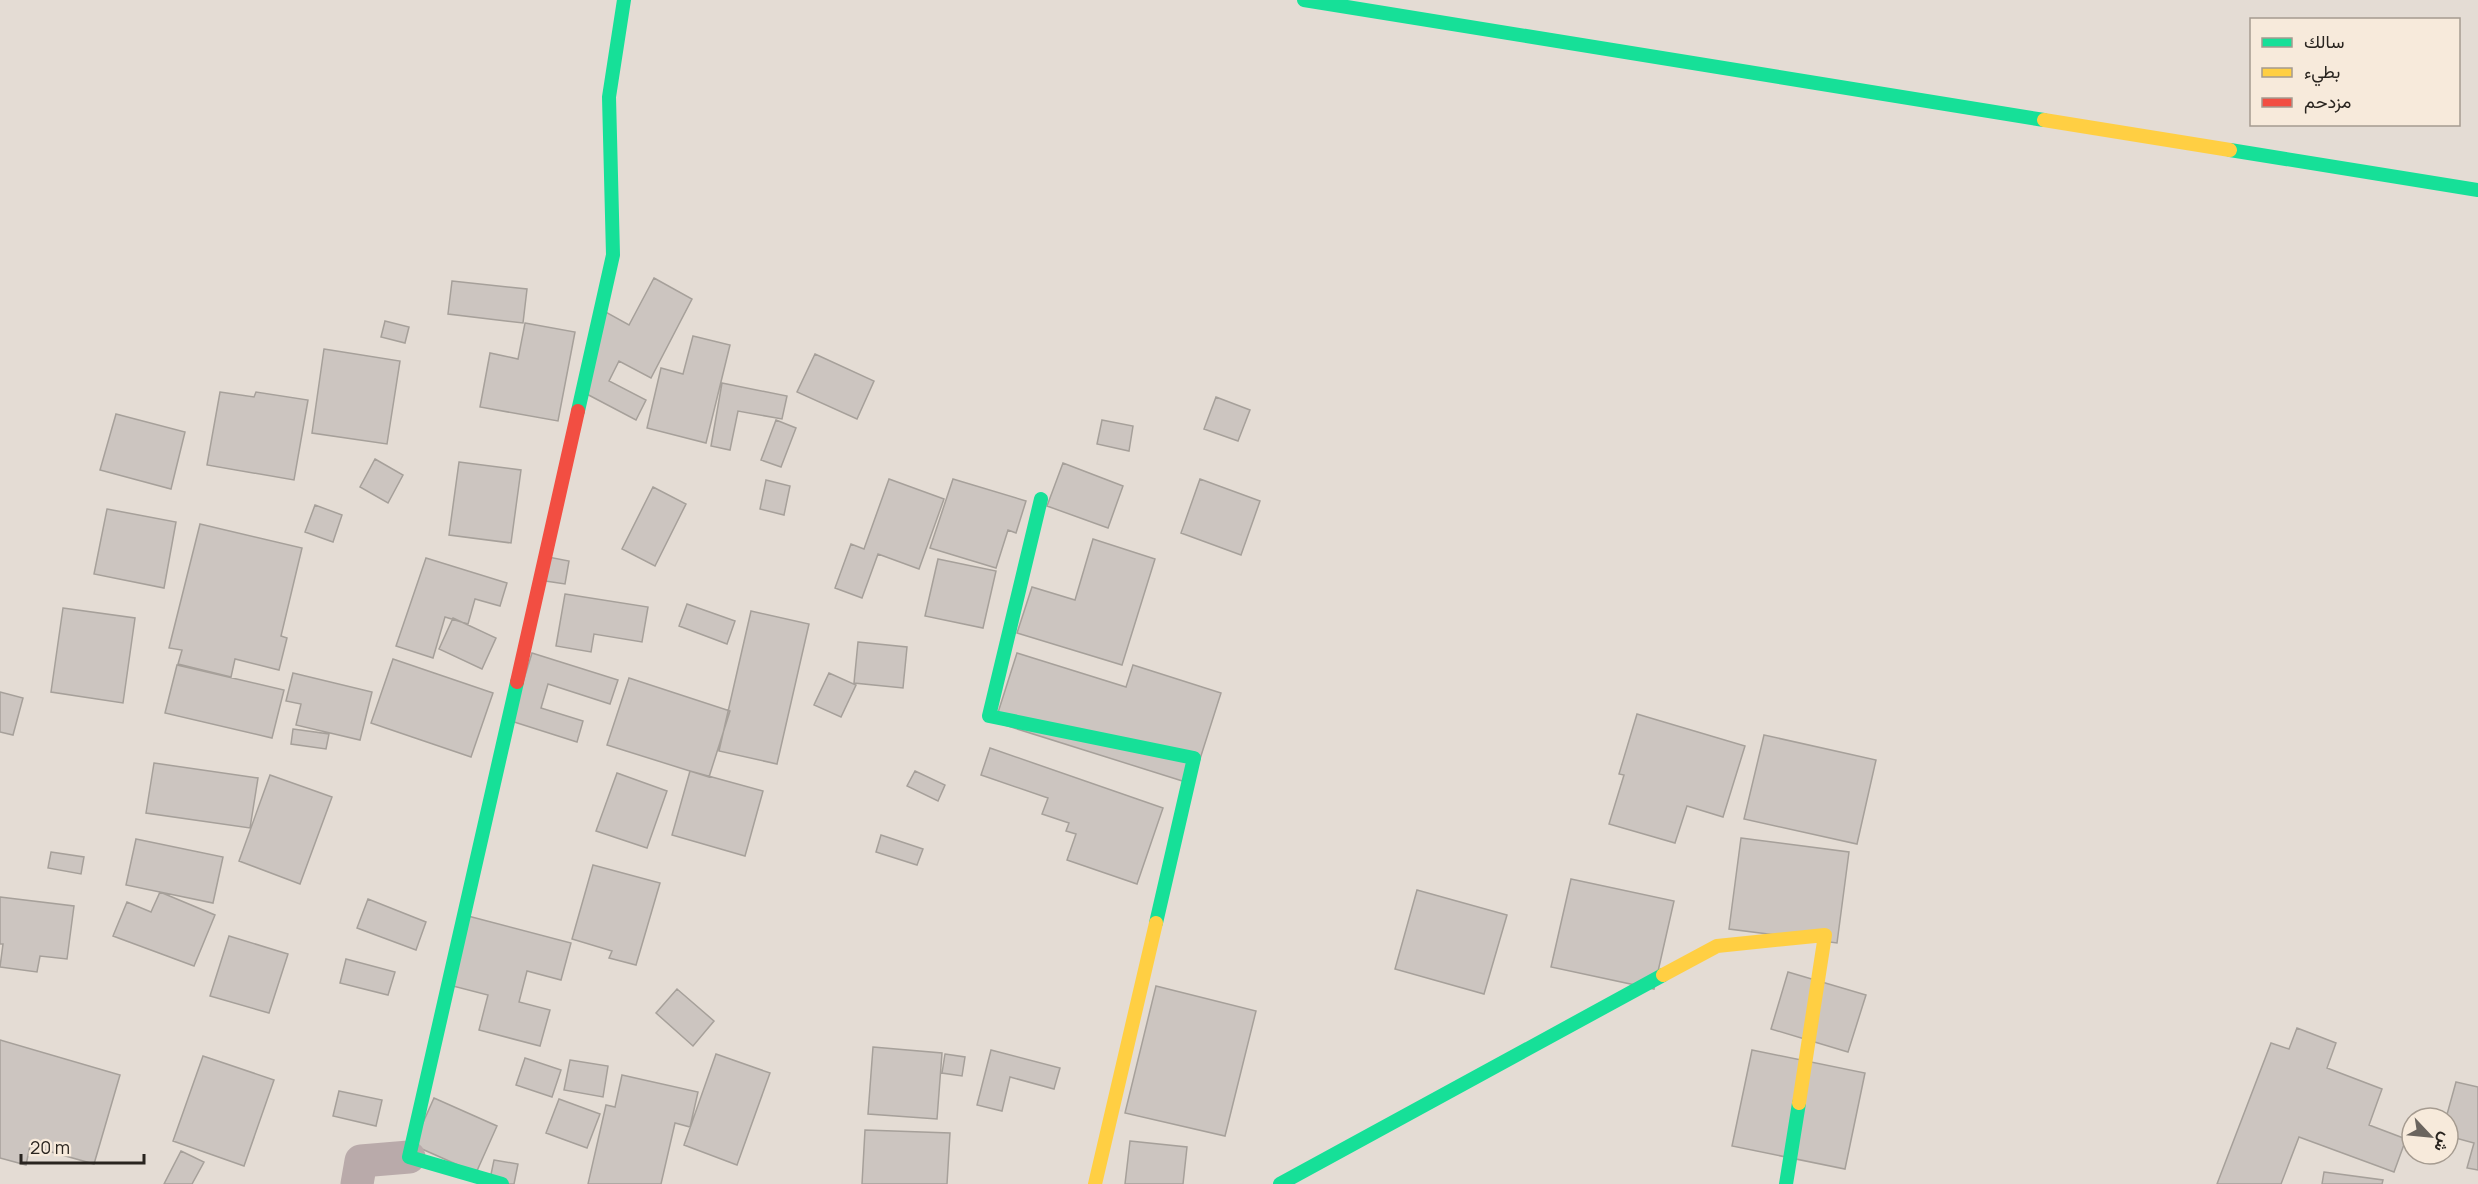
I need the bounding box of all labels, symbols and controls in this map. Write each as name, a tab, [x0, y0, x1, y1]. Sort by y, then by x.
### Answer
legend	[2250, 18, 2460, 126]
text: سالك	[2304, 29, 2344, 53]
text: بطيء	[2304, 59, 2340, 87]
text: مزدحم	[2304, 89, 2351, 114]
north arrow	[2400, 1106, 2460, 1166]
scale bar	[21, 1127, 144, 1165]
text: ش	[2429, 1129, 2458, 1156]
text: 20 m	[30, 1135, 70, 1159]

